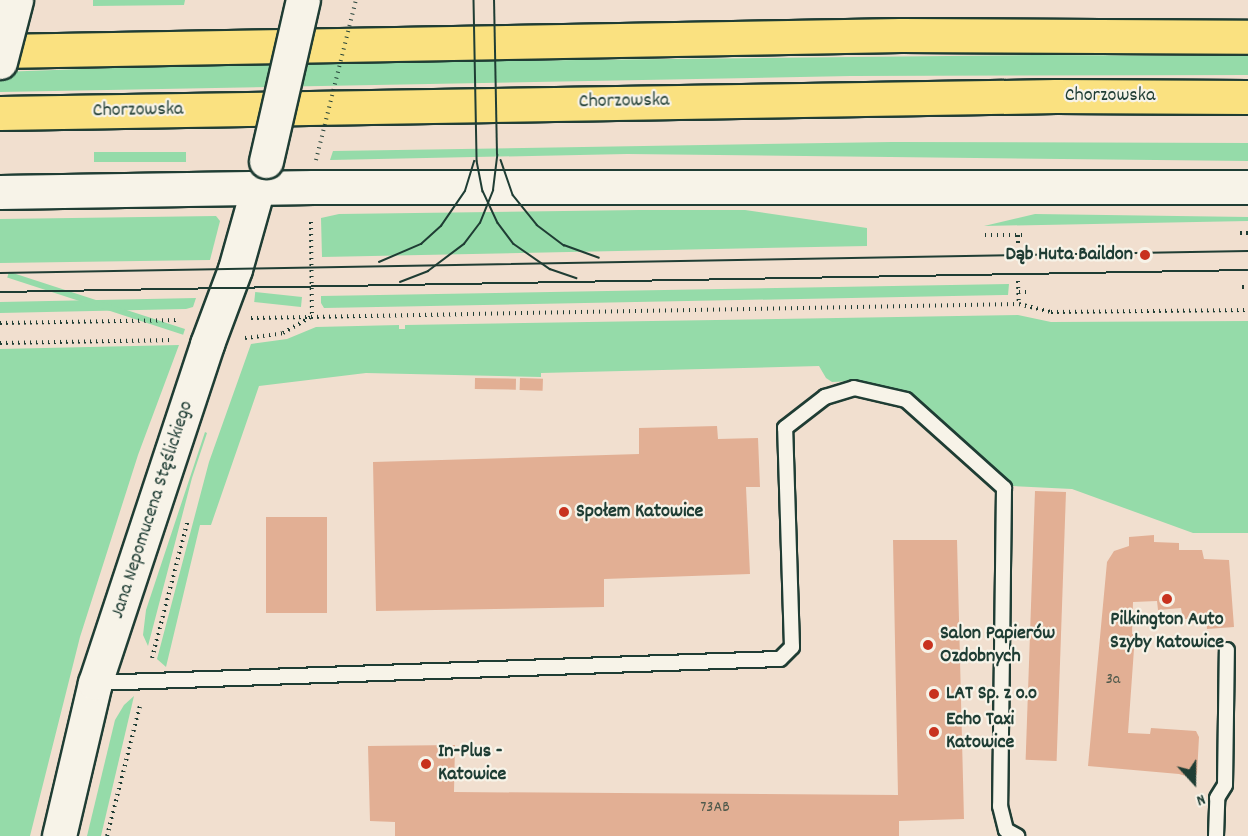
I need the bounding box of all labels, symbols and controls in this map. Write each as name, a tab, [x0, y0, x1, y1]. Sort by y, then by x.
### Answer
street label: Chorzowska	[1065, 84, 1155, 108]
street label: Chorzowska	[578, 89, 670, 115]
street label: Chorzowska	[92, 98, 184, 124]
place label: Dąb Huta Baildon	[1006, 243, 1133, 267]
marker: Dąb Huta Baildon	[1138, 248, 1152, 262]
street label: Jana Nepomucena Stęślickiego	[106, 398, 200, 622]
place label: Społem Katowice	[576, 500, 703, 524]
marker: Społem Katowice	[557, 505, 571, 519]
marker: Pilkington Auto Szyby Katowice	[1160, 592, 1174, 606]
place label: Pilkington Auto Szyby Katowice	[1110, 608, 1224, 655]
place label: Salon Papierów Ozdobnych	[940, 622, 1055, 669]
marker: Salon Papierów Ozdobnych	[921, 638, 935, 652]
house number: 3a	[1106, 670, 1120, 690]
place label: LAT Sp. z o.o	[946, 682, 1037, 706]
marker: LAT Sp. z o.o	[927, 687, 941, 701]
place label: Echo Taxi Katowice	[946, 708, 1014, 755]
marker: Echo Taxi Katowice	[927, 725, 941, 739]
place label: In-Plus - Katowice	[438, 740, 506, 787]
north arrow	[1164, 752, 1224, 812]
marker: In-Plus - Katowice	[419, 757, 433, 771]
text: N	[1193, 787, 1208, 811]
house number: 73AB	[700, 798, 730, 818]

